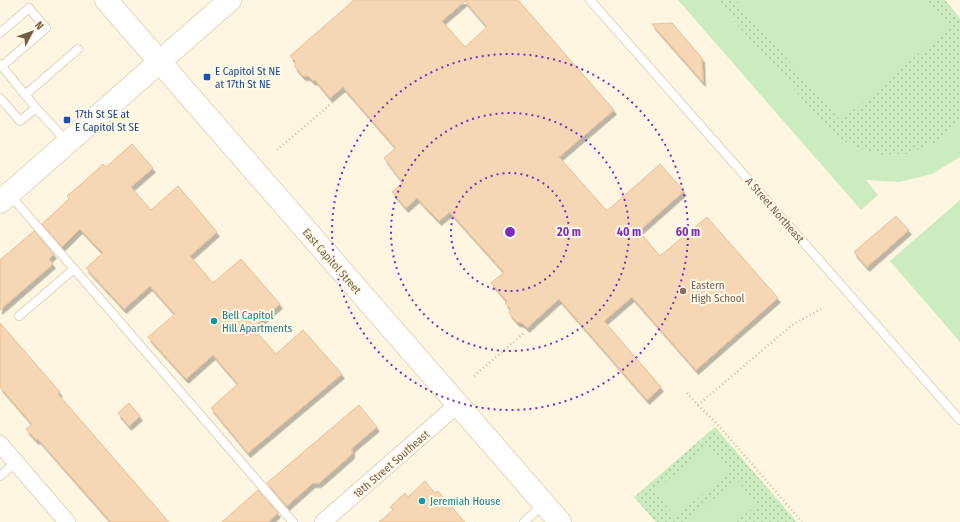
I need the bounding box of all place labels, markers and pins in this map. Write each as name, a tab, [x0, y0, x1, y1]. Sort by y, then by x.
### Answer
place label: E Capitol St NE at 17th St NE	[215, 65, 280, 91]
marker: E Capitol St NE at 17th St NE	[202, 72, 212, 82]
place label: 17th St SE at E Capitol St SE	[75, 108, 139, 134]
marker: 17th St SE at E Capitol St SE	[62, 115, 72, 125]
centre of rings	[503, 225, 517, 239]
place label: Eastern High School	[691, 279, 745, 305]
marker: Eastern High School	[678, 286, 688, 296]
place label: Bell Capitol Hill Apartments	[222, 309, 292, 335]
marker: Bell Capitol Hill Apartments	[209, 316, 219, 326]
place label: Jeremiah House	[430, 495, 501, 508]
marker: Jeremiah House	[417, 496, 427, 506]

